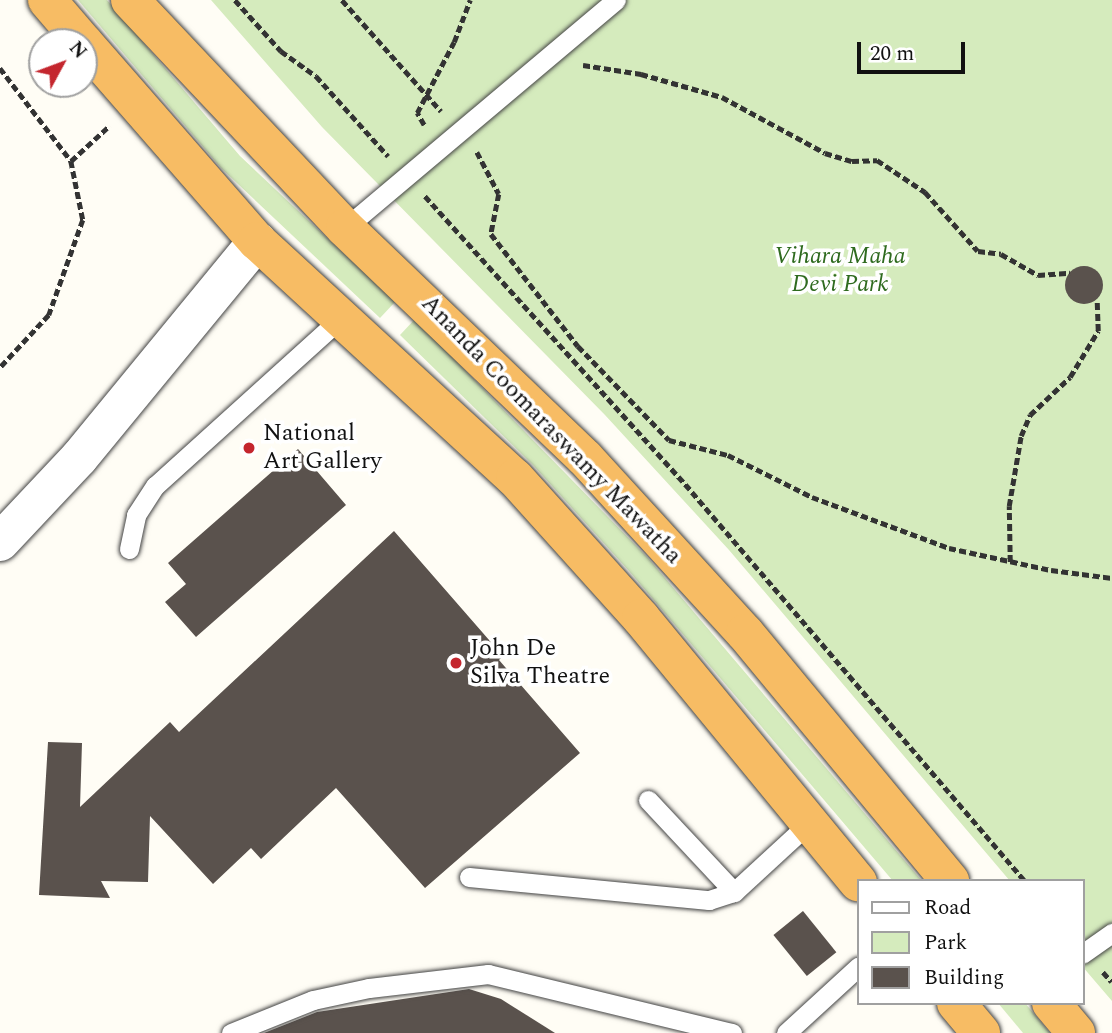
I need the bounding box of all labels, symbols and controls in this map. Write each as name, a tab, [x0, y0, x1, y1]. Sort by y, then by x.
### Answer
north arrow	[28, 28, 98, 98]
scale bar	[860, 28, 968, 72]
text: N	[62, 35, 94, 66]
text: 20 m	[870, 38, 914, 70]
park label: Vihara Maha Devi Park	[774, 243, 906, 299]
street label: Ananda Coomaraswamy Mawatha	[415, 290, 687, 570]
place label: National Art Gallery	[263, 420, 382, 476]
marker: National Art Gallery	[241, 440, 257, 456]
place label: John De Silva Theatre	[470, 635, 610, 691]
marker: John De Silva Theatre	[448, 655, 464, 671]
legend	[856, 879, 1084, 1005]
text: Road	[924, 892, 971, 924]
text: Park	[924, 927, 967, 959]
text: Building	[924, 962, 1004, 994]

